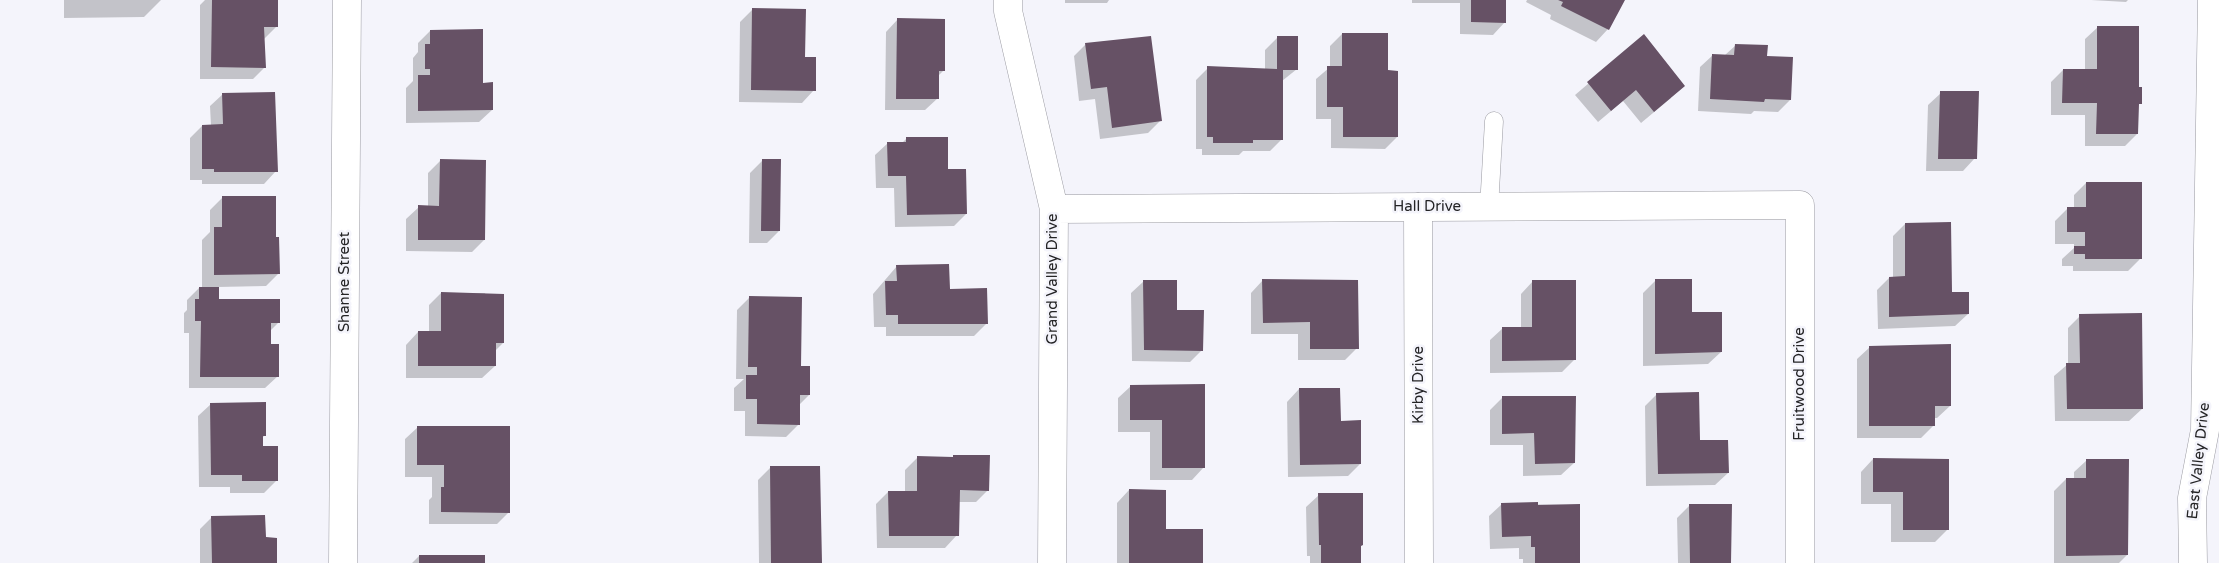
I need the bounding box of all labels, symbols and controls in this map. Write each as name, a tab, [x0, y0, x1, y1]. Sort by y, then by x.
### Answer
street label: Hall Drive	[1393, 198, 1461, 216]
street label: Grand Valley Drive	[1044, 214, 1062, 344]
street label: Shanne Street	[336, 232, 354, 332]
street label: Fruitwood Drive	[1791, 327, 1809, 441]
street label: Kirby Drive	[1410, 346, 1428, 424]
street label: East Valley Drive	[2184, 402, 2214, 520]

